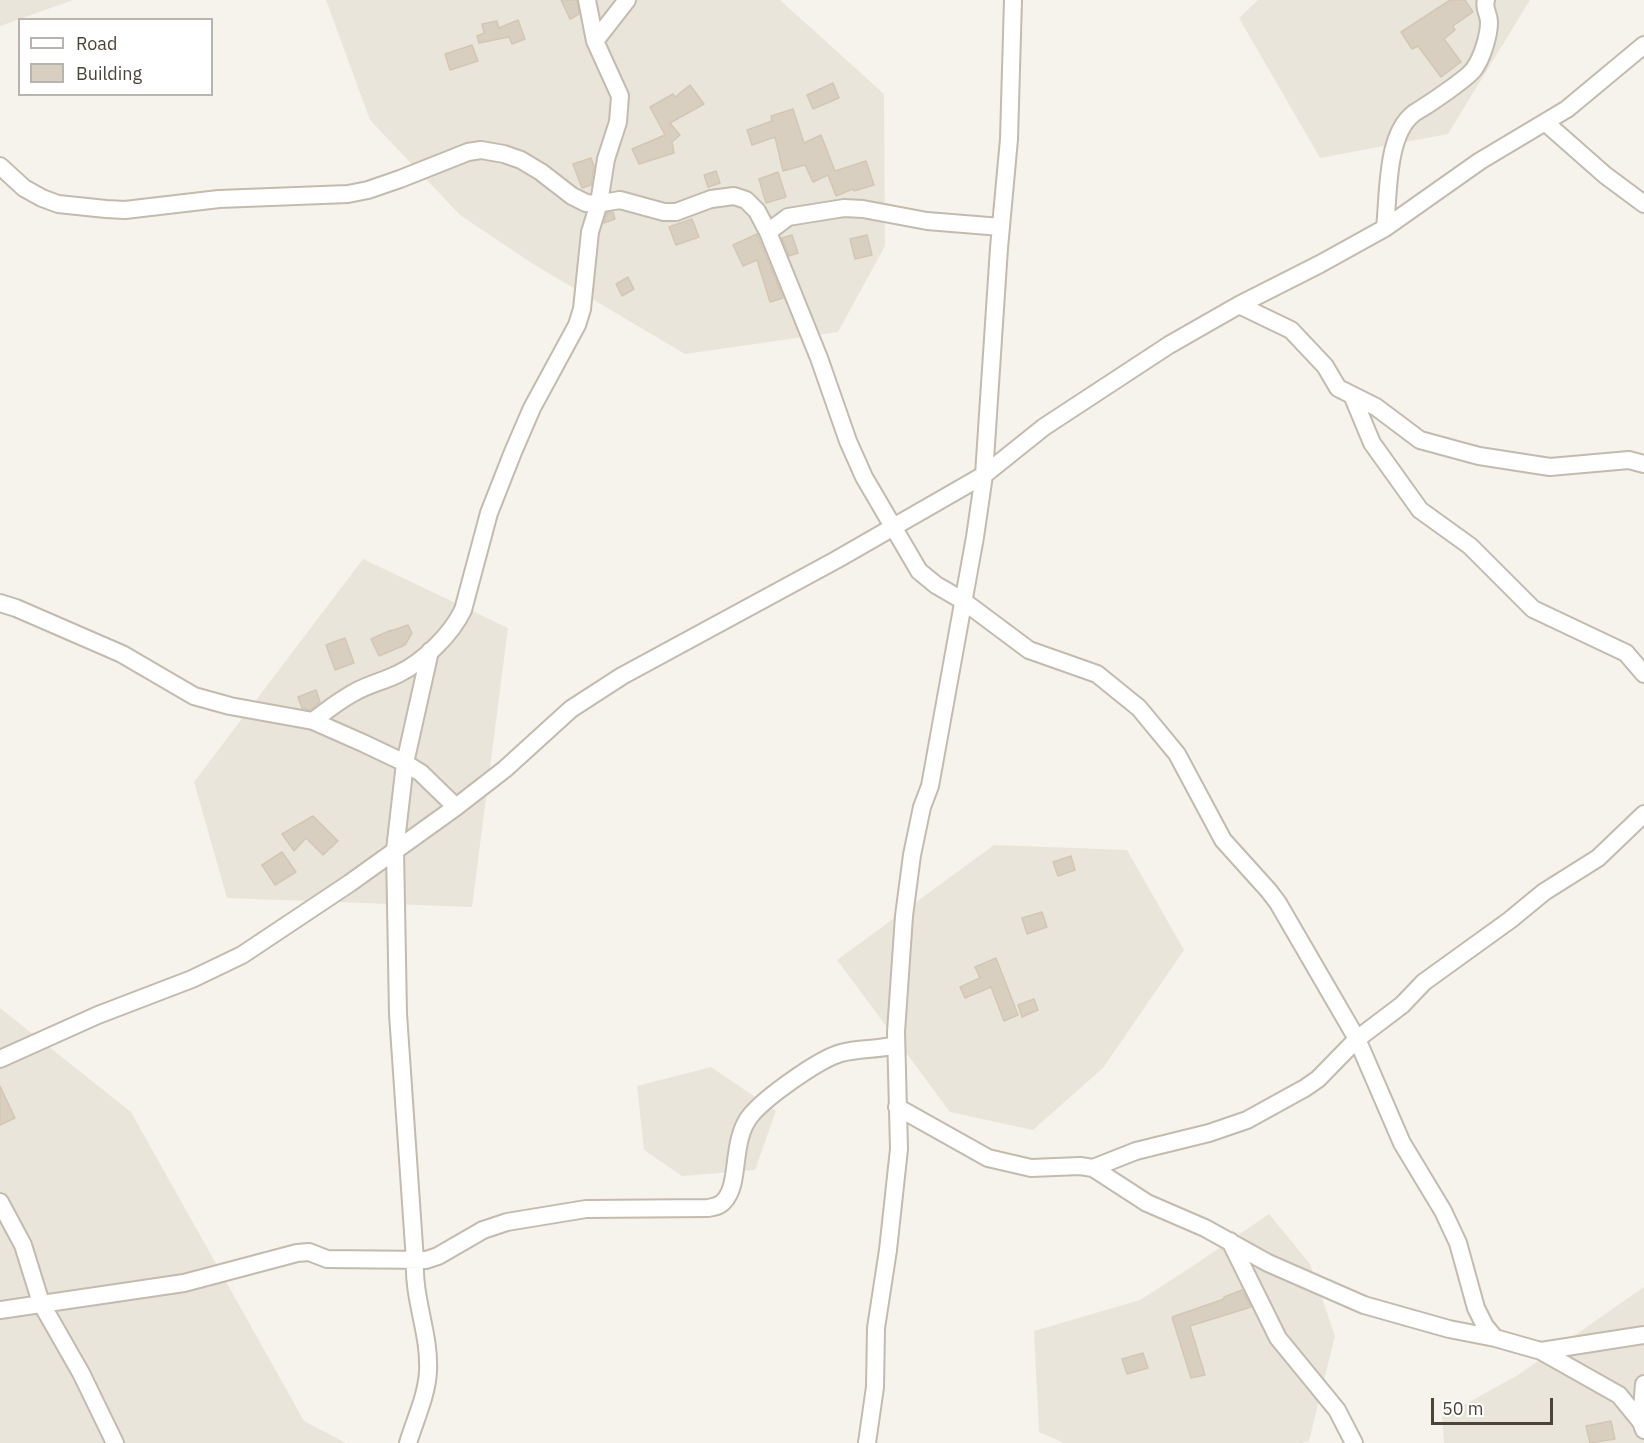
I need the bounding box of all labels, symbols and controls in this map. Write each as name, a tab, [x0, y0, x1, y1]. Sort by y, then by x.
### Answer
legend	[18, 18, 213, 96]
text: Road	[76, 32, 117, 55]
text: Building	[76, 62, 142, 85]
scale bar	[1434, 1386, 1556, 1424]
text: 50 m	[1442, 1397, 1484, 1420]

